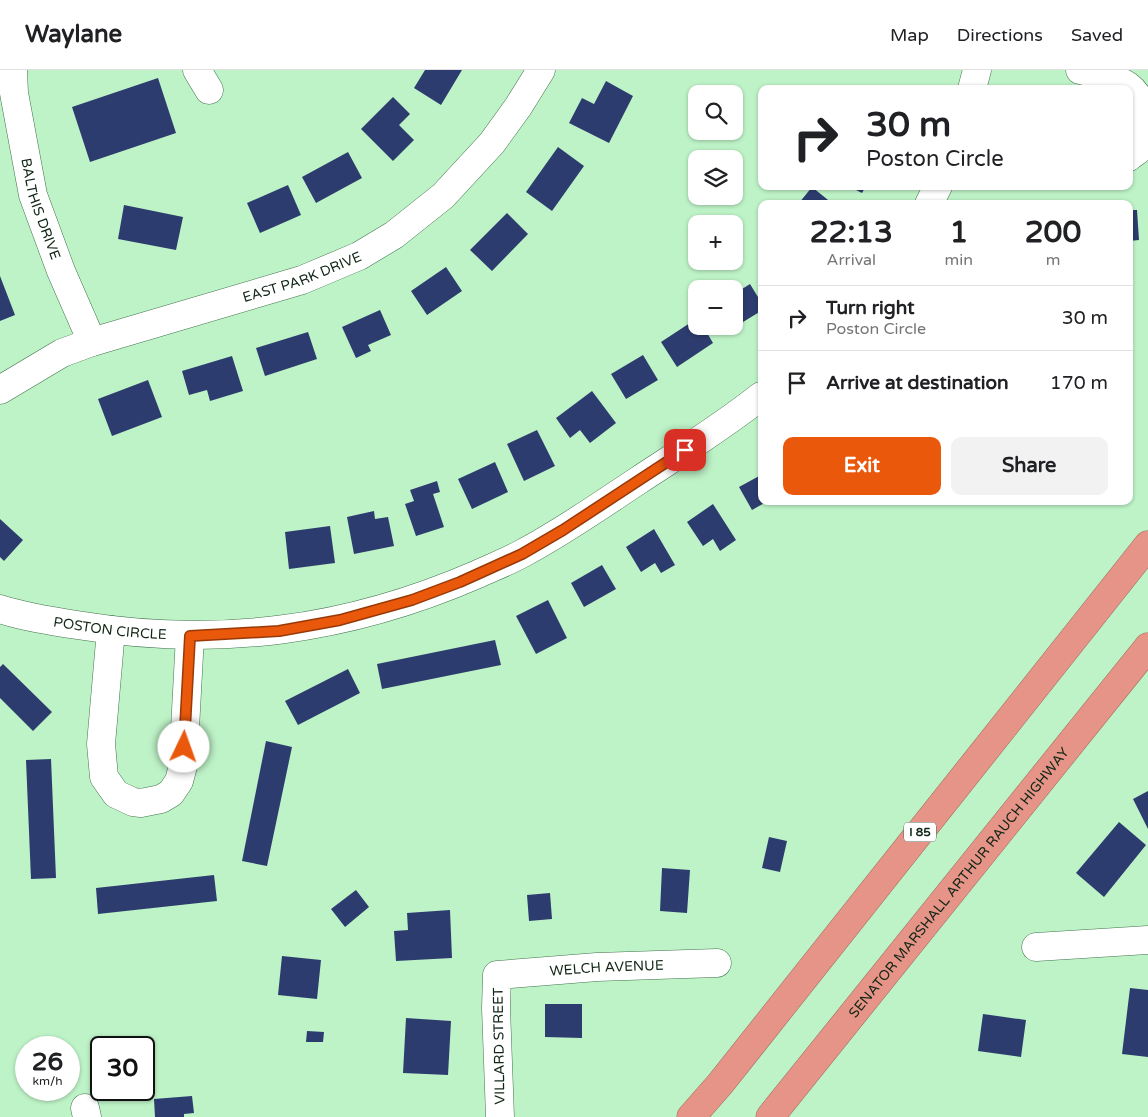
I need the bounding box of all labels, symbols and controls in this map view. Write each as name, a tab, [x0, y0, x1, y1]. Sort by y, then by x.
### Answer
text: Waylane	[25, 20, 122, 49]
text: Map	[890, 24, 929, 46]
text: Directions	[957, 24, 1043, 46]
text: Saved	[1071, 24, 1123, 46]
map controls	[688, 85, 743, 335]
button: search	[688, 85, 743, 140]
text: 30 m	[866, 104, 951, 146]
icon: right	[783, 105, 848, 170]
text: Poston Circle	[866, 146, 1004, 172]
button: layers	[688, 150, 743, 205]
street label: BALTHIS DRIVE	[18, 156, 65, 262]
text: 22:13	[810, 214, 893, 251]
text: 1	[949, 214, 968, 251]
text: 200	[1025, 214, 1081, 251]
button: +	[688, 215, 743, 270]
street label: EAST PARK DRIVE	[240, 248, 364, 306]
text: Arrival	[827, 250, 876, 270]
text: min	[945, 250, 973, 270]
text: m	[1046, 250, 1060, 270]
button: −	[688, 280, 743, 335]
text: Turn right	[826, 297, 914, 319]
icon: right	[783, 304, 811, 332]
text: 30 m	[1062, 307, 1108, 329]
text: Poston Circle	[826, 319, 926, 339]
icon: arrive	[783, 369, 811, 397]
text: Arrive at destination	[826, 372, 1009, 394]
text: 170 m	[1050, 372, 1108, 394]
pin	[664, 429, 706, 471]
icon: arrive	[671, 436, 699, 464]
button: Exit	[783, 437, 941, 495]
button: Share	[951, 437, 1108, 495]
street label: POSTON CIRCLE	[52, 613, 167, 643]
position arrow	[157, 720, 209, 772]
street label: SENATOR MARSHALL ARTHUR RAUCH HIGHWAY	[845, 744, 1072, 1021]
road number: I 85	[904, 822, 936, 842]
street label: WELCH AVENUE	[549, 956, 664, 979]
street label: VILLARD STREET	[489, 987, 509, 1105]
speed limit sign: 30	[90, 1036, 155, 1101]
text: 26	[32, 1047, 63, 1077]
text: km/h	[32, 1074, 63, 1088]

